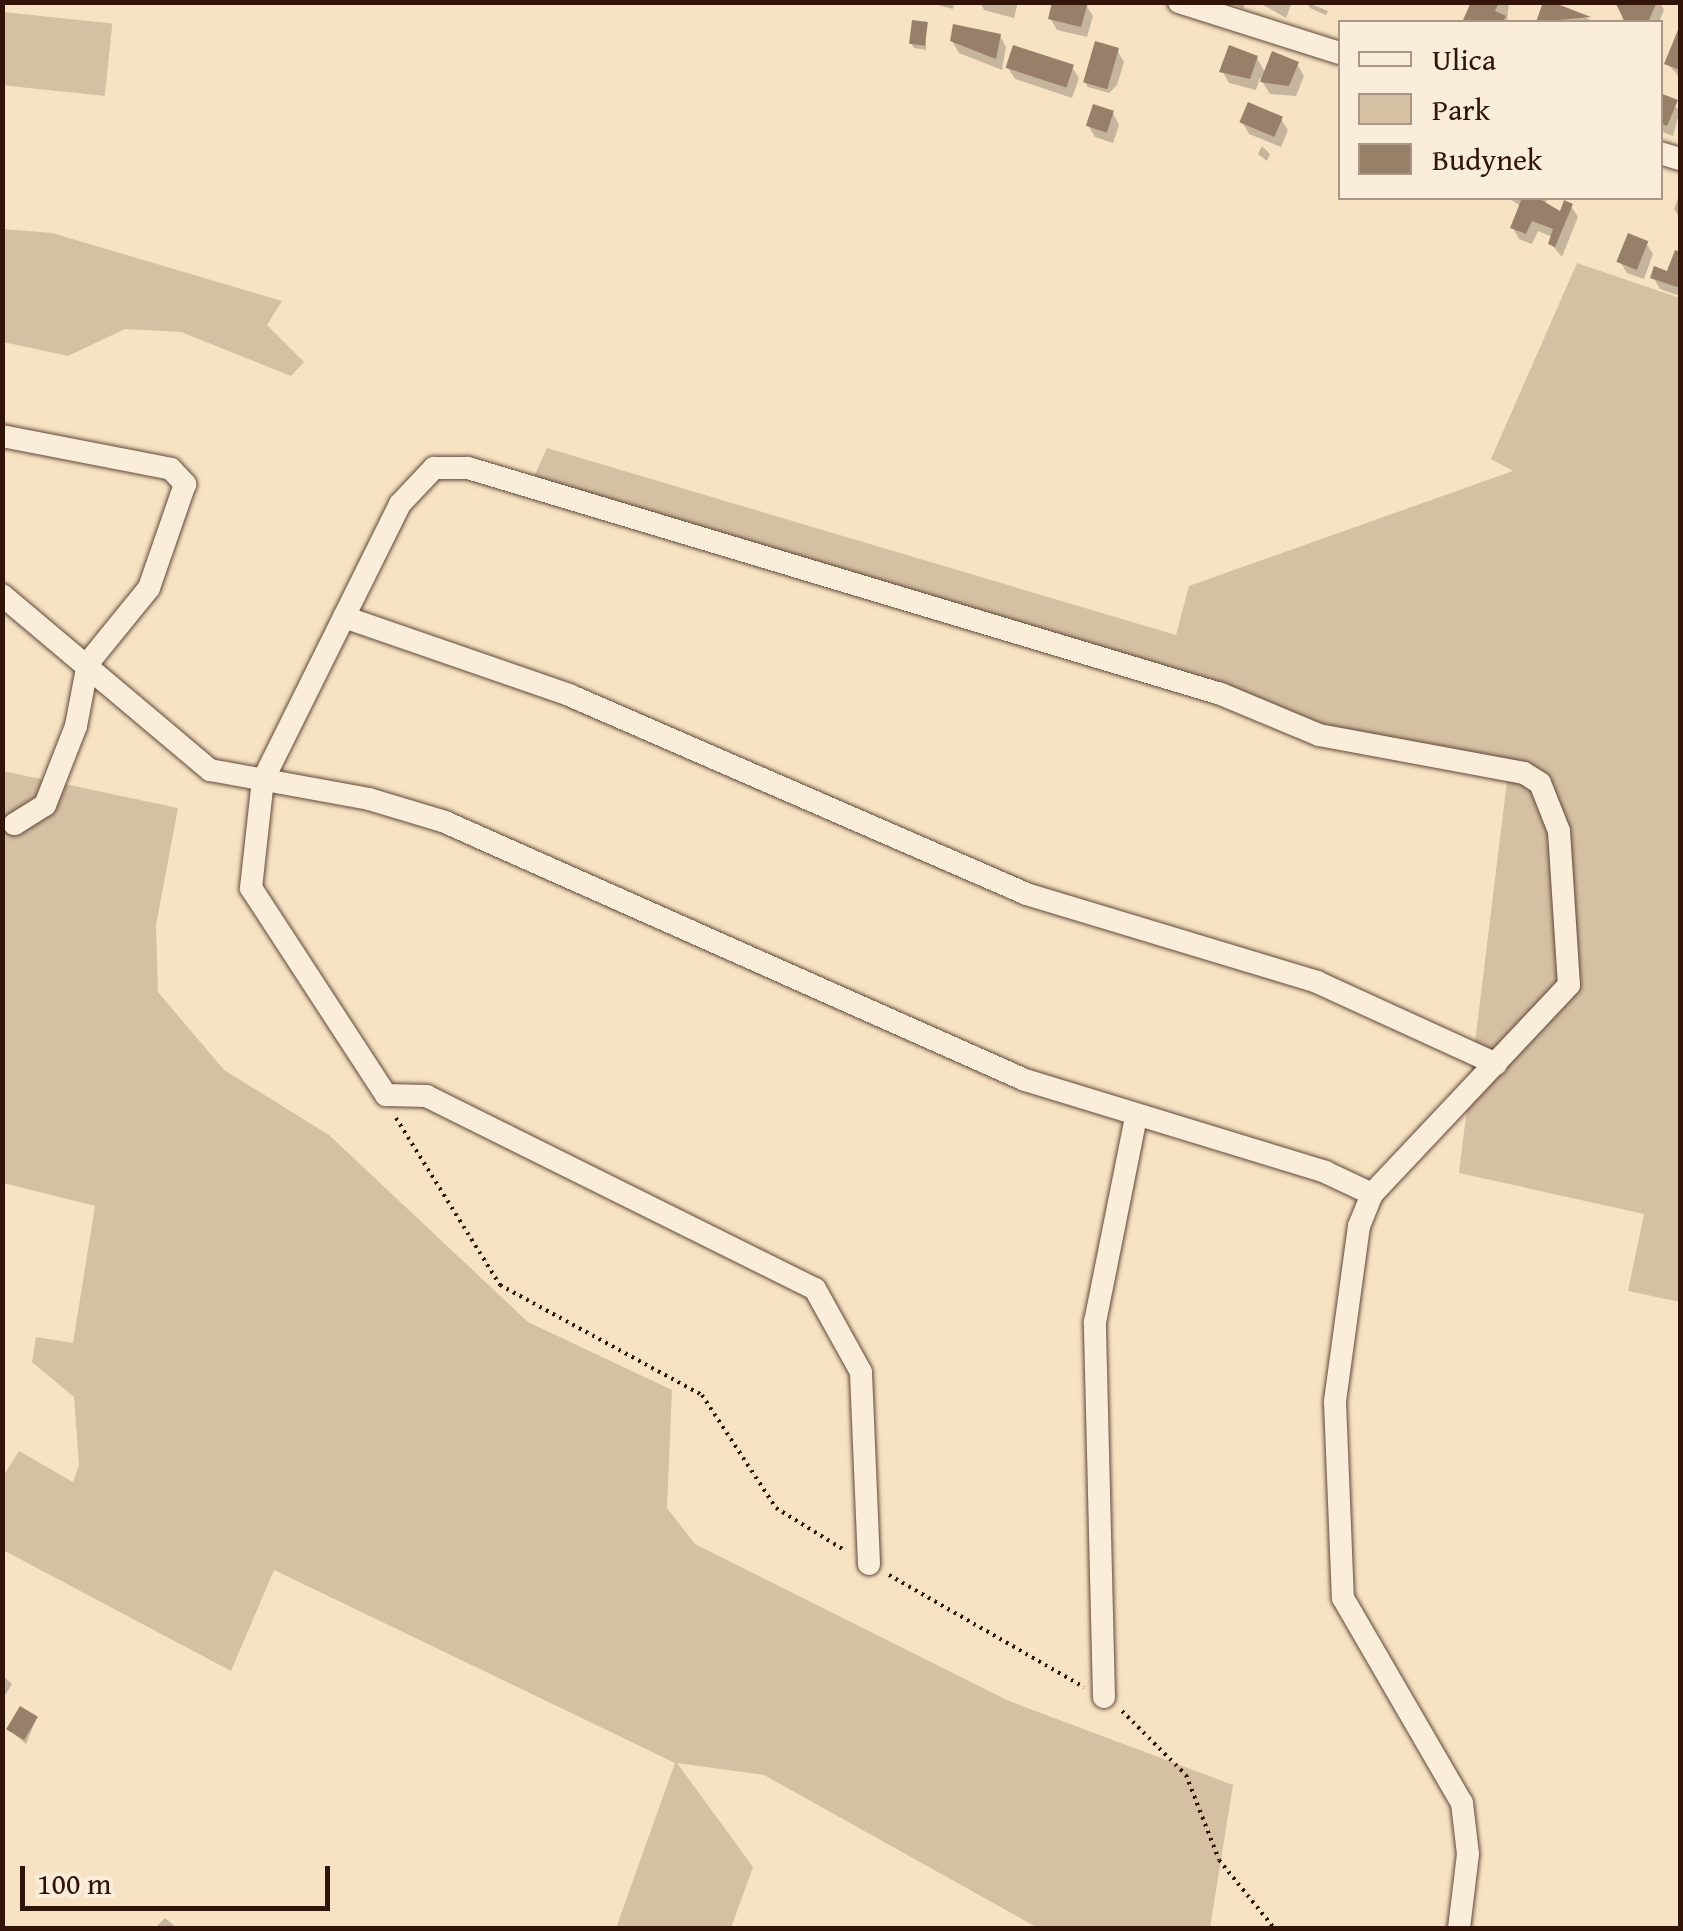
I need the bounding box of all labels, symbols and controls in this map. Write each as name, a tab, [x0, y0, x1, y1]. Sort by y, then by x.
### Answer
legend	[1338, 20, 1663, 200]
text: Ulica	[1432, 37, 1496, 81]
text: Park	[1432, 87, 1490, 131]
text: Budynek	[1432, 137, 1542, 181]
scale bar	[25, 1846, 335, 1908]
text: 100 m	[37, 1861, 111, 1905]

